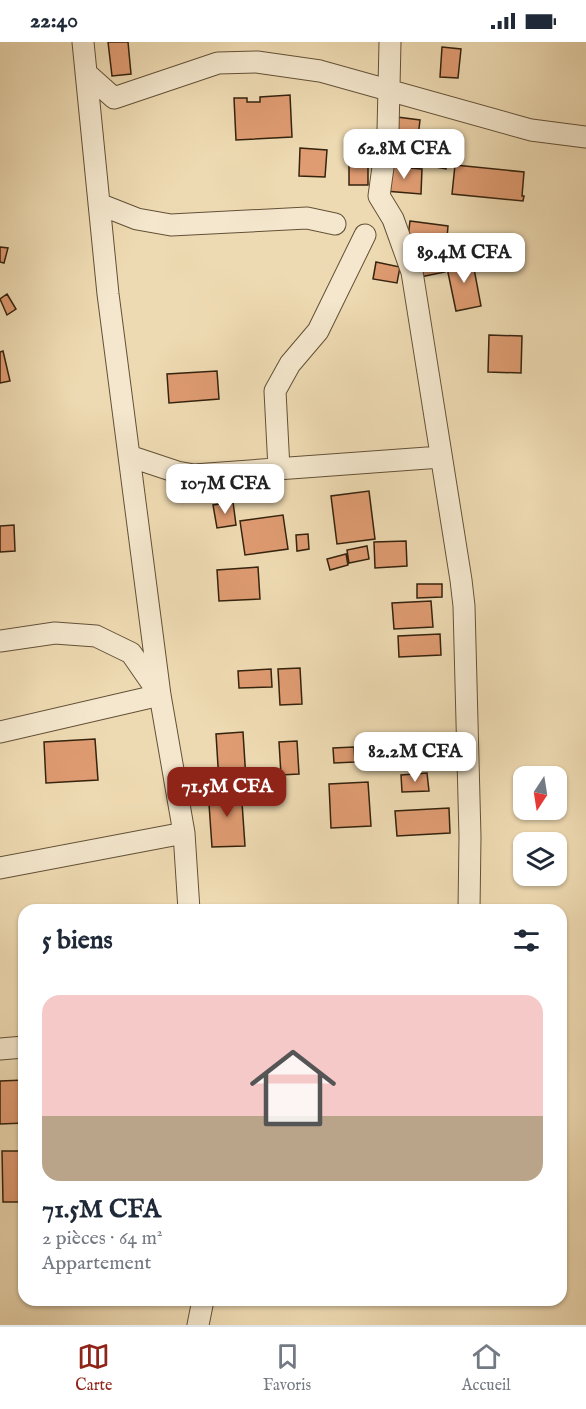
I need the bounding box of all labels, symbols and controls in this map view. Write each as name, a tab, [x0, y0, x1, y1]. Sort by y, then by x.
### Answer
text: 22:40	[30, 7, 78, 35]
pin: 62.8M CFA	[335, 129, 473, 180]
text: 62.8M CFA	[357, 136, 451, 161]
pin: 89.4M CFA	[395, 233, 533, 284]
text: 89.4M CFA	[417, 240, 511, 265]
pin: 107M CFA	[163, 464, 287, 515]
text: 107M CFA	[180, 471, 270, 496]
pin: 82.2M CFA	[346, 732, 484, 783]
text: 82.2M CFA	[368, 739, 462, 764]
north arrow	[513, 766, 567, 820]
map controls	[513, 766, 567, 886]
pin: 71.5M CFA	[158, 767, 296, 818]
text: 71.5M CFA	[181, 774, 273, 799]
button: layers	[513, 832, 567, 886]
text: 5 biens	[42, 924, 113, 957]
icon: filters	[510, 924, 543, 957]
icon: home	[239, 1034, 347, 1142]
text: 71.5M CFA	[42, 1193, 161, 1226]
text: 2 pièces · 64 m²	[42, 1226, 163, 1251]
text: Appartement	[42, 1251, 151, 1276]
tab: Carte	[75, 1340, 112, 1396]
tab: Favoris	[263, 1340, 311, 1396]
tab: Accueil	[462, 1340, 511, 1396]

